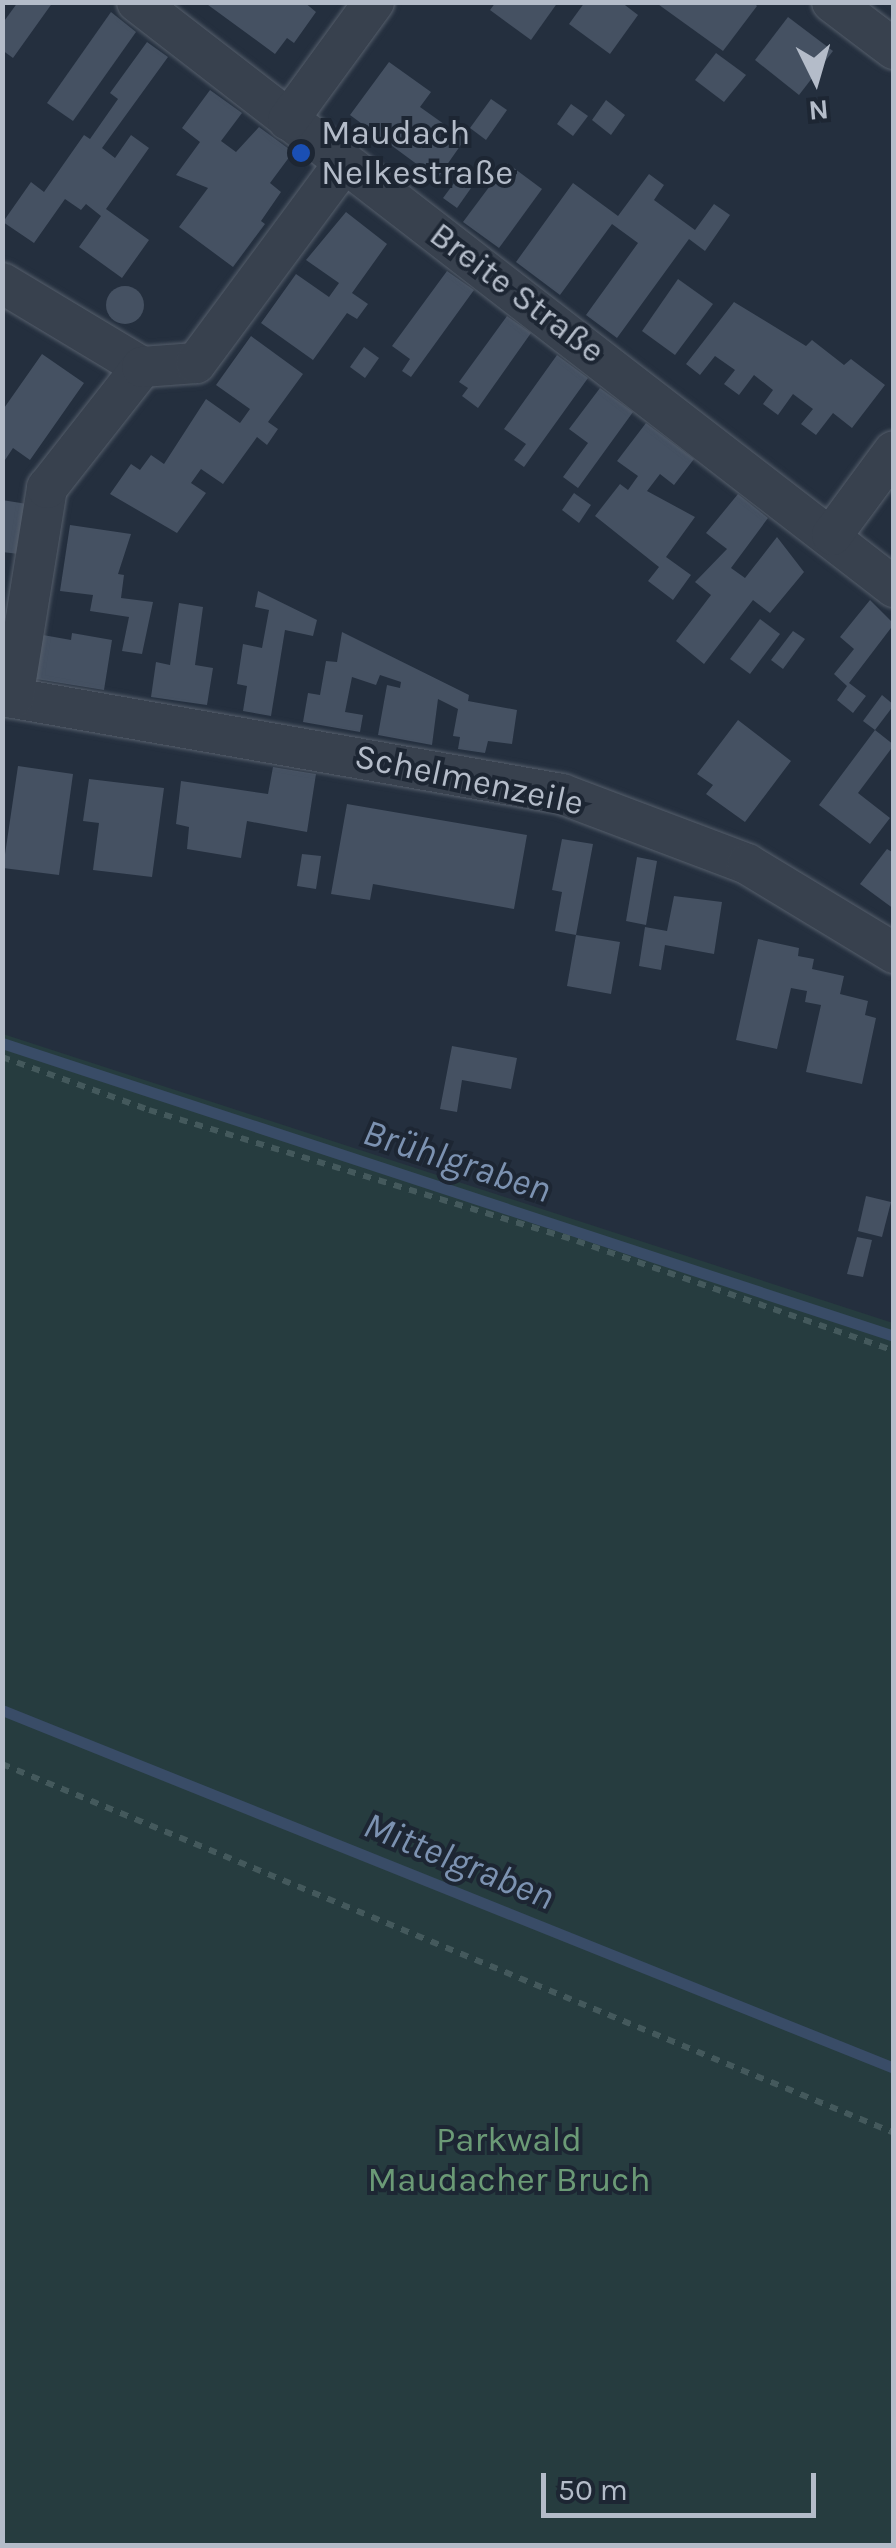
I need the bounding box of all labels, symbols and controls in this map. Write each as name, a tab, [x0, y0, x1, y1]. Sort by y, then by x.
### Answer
north arrow	[766, 30, 866, 130]
text: N	[807, 93, 830, 128]
place label: Maudach Nelkestraße	[321, 112, 513, 194]
marker: Maudach Nelkestraße	[290, 142, 312, 164]
street label: Breite Straße	[421, 214, 613, 372]
street label: Schelmenzeile	[351, 735, 587, 825]
water label: Brühlgraben	[357, 1109, 557, 1213]
water label: Mittelgraben	[357, 1802, 561, 1920]
park label: Parkwald Maudacher Bruch	[367, 2119, 651, 2201]
scale bar	[546, 2453, 821, 2515]
text: 50 m	[558, 2472, 628, 2508]

